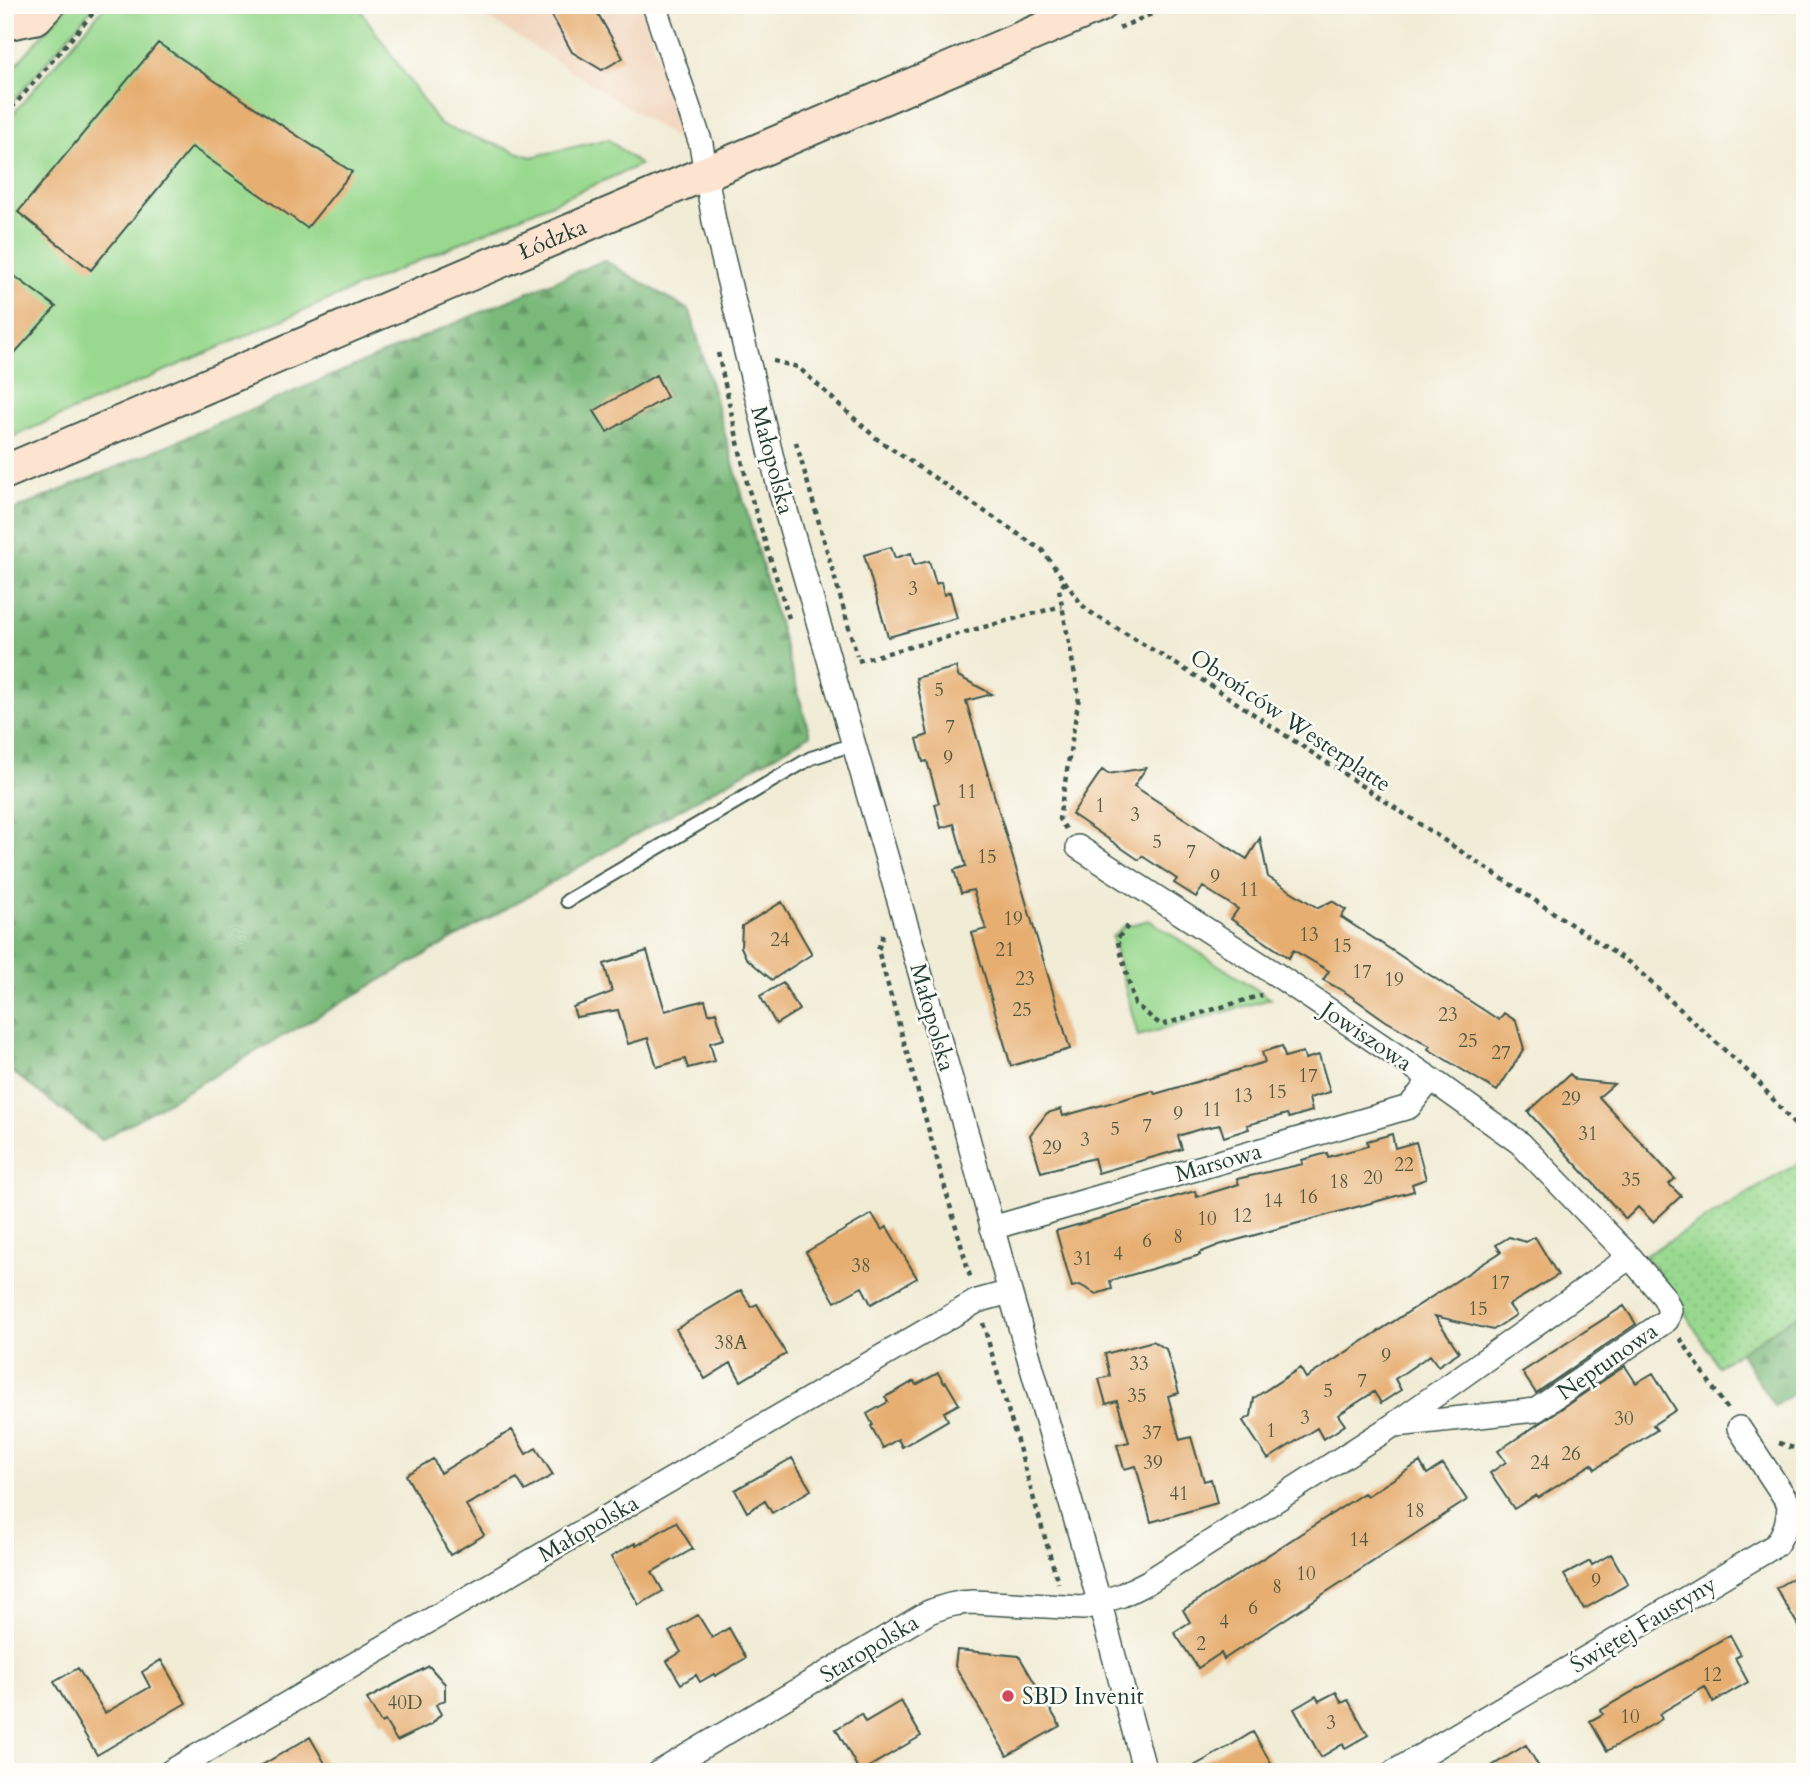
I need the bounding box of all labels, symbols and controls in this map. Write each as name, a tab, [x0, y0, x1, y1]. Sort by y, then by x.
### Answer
street label: Łódzka	[514, 211, 591, 267]
street label: Małopolska	[743, 403, 802, 518]
house number: 3	[908, 576, 918, 602]
street label: Obrońców Westerplatte	[1184, 641, 1397, 799]
house number: 5	[934, 677, 944, 703]
house number: 7	[945, 714, 955, 740]
house number: 9	[943, 745, 953, 771]
house number: 11	[957, 779, 977, 805]
house number: 1	[1095, 793, 1105, 819]
house number: 3	[1130, 802, 1140, 828]
house number: 5	[1152, 829, 1162, 855]
house number: 7	[1186, 839, 1196, 865]
house number: 15	[977, 844, 997, 870]
house number: 9	[1210, 864, 1220, 890]
house number: 11	[1239, 877, 1259, 903]
house number: 19	[1003, 906, 1023, 932]
house number: 13	[1299, 922, 1319, 948]
house number: 24	[770, 927, 790, 953]
house number: 15	[1332, 933, 1352, 959]
house number: 21	[995, 937, 1015, 963]
house number: 17	[1352, 959, 1372, 985]
street label: Małopolska	[902, 960, 963, 1075]
house number: 23	[1015, 966, 1035, 992]
house number: 19	[1384, 967, 1404, 993]
street label: Jowiszowa	[1312, 993, 1419, 1078]
house number: 25	[1012, 997, 1032, 1023]
house number: 23	[1438, 1002, 1458, 1028]
house number: 25	[1458, 1028, 1478, 1054]
house number: 27	[1491, 1040, 1511, 1066]
house number: 17	[1298, 1063, 1318, 1089]
house number: 15	[1267, 1079, 1287, 1105]
house number: 13	[1233, 1083, 1253, 1109]
house number: 29	[1561, 1086, 1581, 1112]
house number: 11	[1202, 1097, 1222, 1123]
house number: 9	[1173, 1101, 1183, 1127]
house number: 7	[1142, 1113, 1152, 1139]
house number: 5	[1110, 1116, 1120, 1142]
house number: 31	[1578, 1121, 1598, 1147]
house number: 3	[1080, 1127, 1090, 1153]
house number: 29	[1042, 1135, 1062, 1161]
street label: Marsowa	[1171, 1135, 1265, 1190]
house number: 22	[1394, 1152, 1414, 1178]
house number: 20	[1363, 1165, 1383, 1191]
house number: 35	[1621, 1167, 1641, 1193]
house number: 18	[1329, 1169, 1349, 1195]
house number: 16	[1298, 1184, 1318, 1210]
house number: 14	[1263, 1188, 1283, 1214]
house number: 12	[1232, 1203, 1252, 1229]
house number: 10	[1197, 1206, 1217, 1232]
house number: 8	[1173, 1224, 1183, 1250]
house number: 6	[1142, 1228, 1152, 1254]
house number: 4	[1113, 1241, 1123, 1267]
house number: 31	[1073, 1246, 1093, 1272]
house number: 38	[851, 1253, 871, 1279]
house number: 17	[1490, 1270, 1510, 1296]
house number: 15	[1468, 1296, 1488, 1322]
street label: Neptunowa	[1551, 1315, 1664, 1407]
house number: 38A	[715, 1330, 748, 1356]
house number: 9	[1381, 1343, 1391, 1369]
house number: 33	[1129, 1351, 1149, 1377]
house number: 7	[1357, 1368, 1367, 1394]
house number: 5	[1323, 1378, 1333, 1404]
house number: 35	[1127, 1383, 1147, 1409]
house number: 3	[1300, 1405, 1310, 1431]
house number: 30	[1614, 1406, 1634, 1432]
house number: 1	[1266, 1418, 1276, 1444]
house number: 37	[1142, 1420, 1162, 1446]
house number: 26	[1561, 1441, 1581, 1467]
house number: 39	[1143, 1450, 1163, 1476]
house number: 24	[1530, 1450, 1550, 1476]
house number: 41	[1169, 1481, 1189, 1507]
street label: Małopolska	[532, 1487, 644, 1570]
house number: 18	[1405, 1498, 1425, 1524]
house number: 14	[1349, 1527, 1369, 1553]
house number: 10	[1296, 1561, 1316, 1587]
street label: Świętej Faustyny	[1564, 1568, 1722, 1680]
house number: 9	[1591, 1568, 1601, 1594]
house number: 8	[1272, 1574, 1282, 1600]
house number: 6	[1248, 1595, 1258, 1621]
street label: Staropolska	[814, 1607, 924, 1690]
house number: 4	[1219, 1609, 1229, 1635]
house number: 2	[1196, 1631, 1206, 1657]
house number: 12	[1702, 1662, 1722, 1688]
place label: SBD Invenit	[1022, 1681, 1144, 1712]
marker: SBD Invenit	[1000, 1688, 1016, 1704]
house number: 40D	[388, 1690, 422, 1716]
house number: 10	[1620, 1704, 1640, 1730]
house number: 3	[1326, 1710, 1336, 1736]

